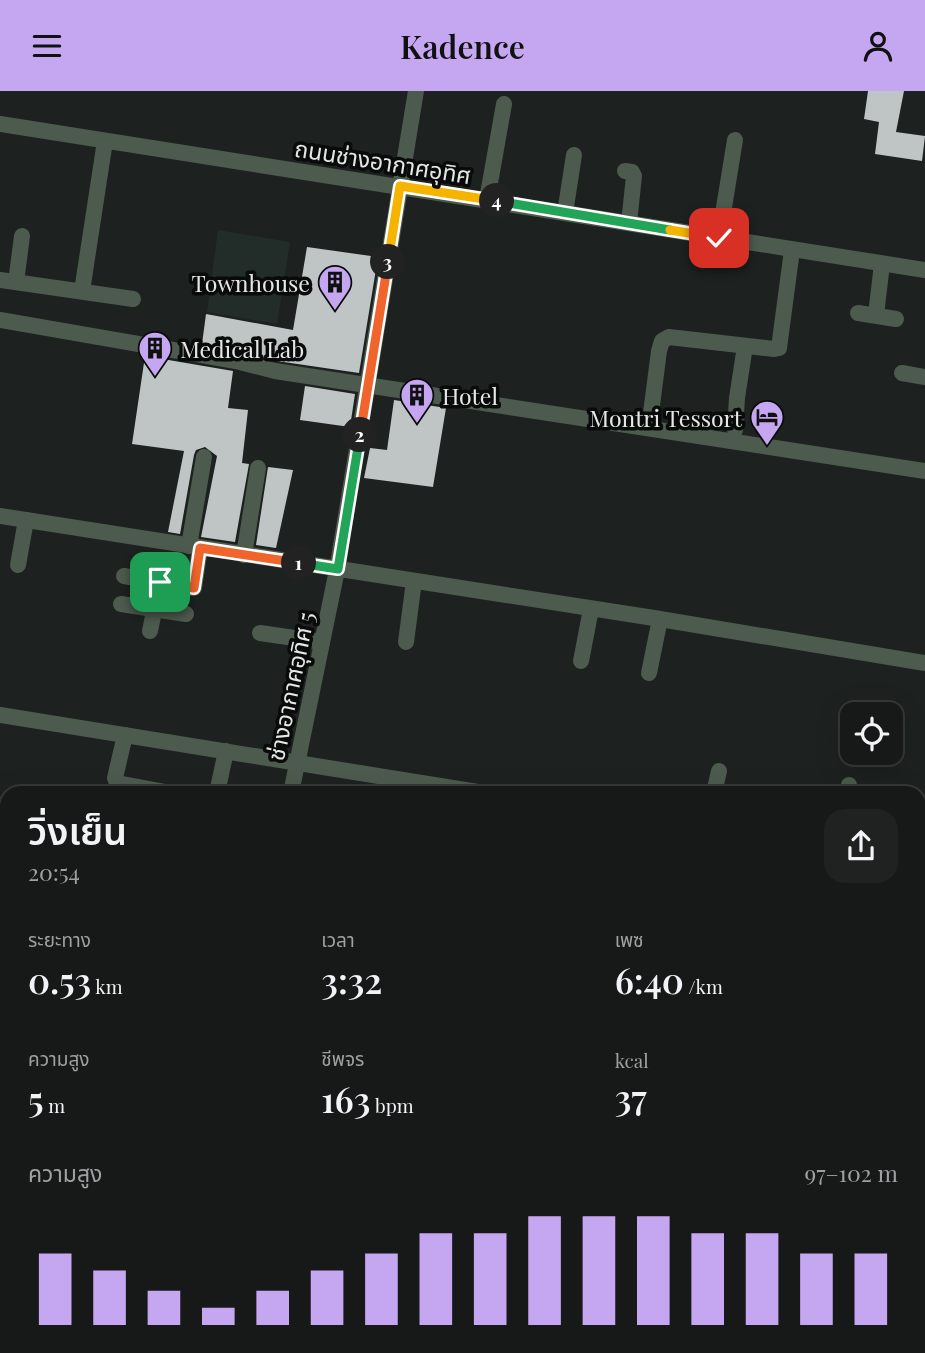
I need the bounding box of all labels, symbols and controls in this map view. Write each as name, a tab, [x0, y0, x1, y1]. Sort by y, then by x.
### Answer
text: Kadence	[400, 24, 525, 67]
icon: menu	[28, 27, 66, 65]
icon: person	[859, 27, 897, 65]
street label: ถนนช่างอากาศอุทิศ	[293, 132, 473, 190]
pin: 4	[480, 183, 514, 219]
text: 4	[491, 187, 502, 213]
pin	[689, 208, 749, 268]
icon: check	[700, 219, 738, 257]
pin: 3	[370, 245, 406, 279]
text: 3	[383, 248, 392, 274]
building icon: Townhouse	[316, 263, 354, 312]
place label: Townhouse	[191, 267, 310, 298]
building icon: Medical Lab	[136, 329, 174, 378]
place label: Medical Lab	[180, 333, 304, 364]
building icon: Hotel	[398, 376, 436, 425]
place label: Hotel	[442, 380, 498, 411]
hotel icon: Montri Tessort	[748, 398, 786, 447]
place label: Montri Tessort	[589, 402, 743, 433]
pin: 2	[342, 417, 378, 453]
text: 2	[355, 421, 364, 447]
pin: 1	[282, 545, 316, 581]
text: 1	[295, 549, 302, 575]
pin	[130, 552, 190, 612]
icon: arrive	[141, 563, 179, 601]
street label: ช่างอากาศอุทิศ 5	[259, 609, 321, 763]
map controls	[840, 702, 903, 765]
button: locate	[840, 702, 903, 765]
text: วิ่งเย็น	[28, 804, 127, 855]
button: share	[824, 809, 898, 883]
text: 20:54	[28, 856, 80, 887]
text: ระยะทาง	[28, 926, 91, 952]
text: เวลา	[321, 926, 355, 952]
text: เพซ	[615, 926, 644, 952]
text: 0.53	[28, 956, 91, 1003]
text: 3:32	[321, 956, 382, 1003]
text: 6:40	[615, 956, 684, 1003]
text: km	[91, 973, 123, 999]
text: /km	[684, 973, 723, 999]
text: ความสูง	[28, 1045, 89, 1071]
text: ชีพจร	[321, 1045, 364, 1071]
text: kcal	[615, 1047, 649, 1073]
text: 37	[615, 1073, 647, 1120]
text: 5	[28, 1075, 44, 1122]
text: 163	[321, 1075, 370, 1122]
text: m	[44, 1092, 65, 1118]
text: bpm	[370, 1092, 414, 1118]
text: ความสูง	[28, 1157, 102, 1188]
text: 97–102 m	[805, 1157, 898, 1188]

